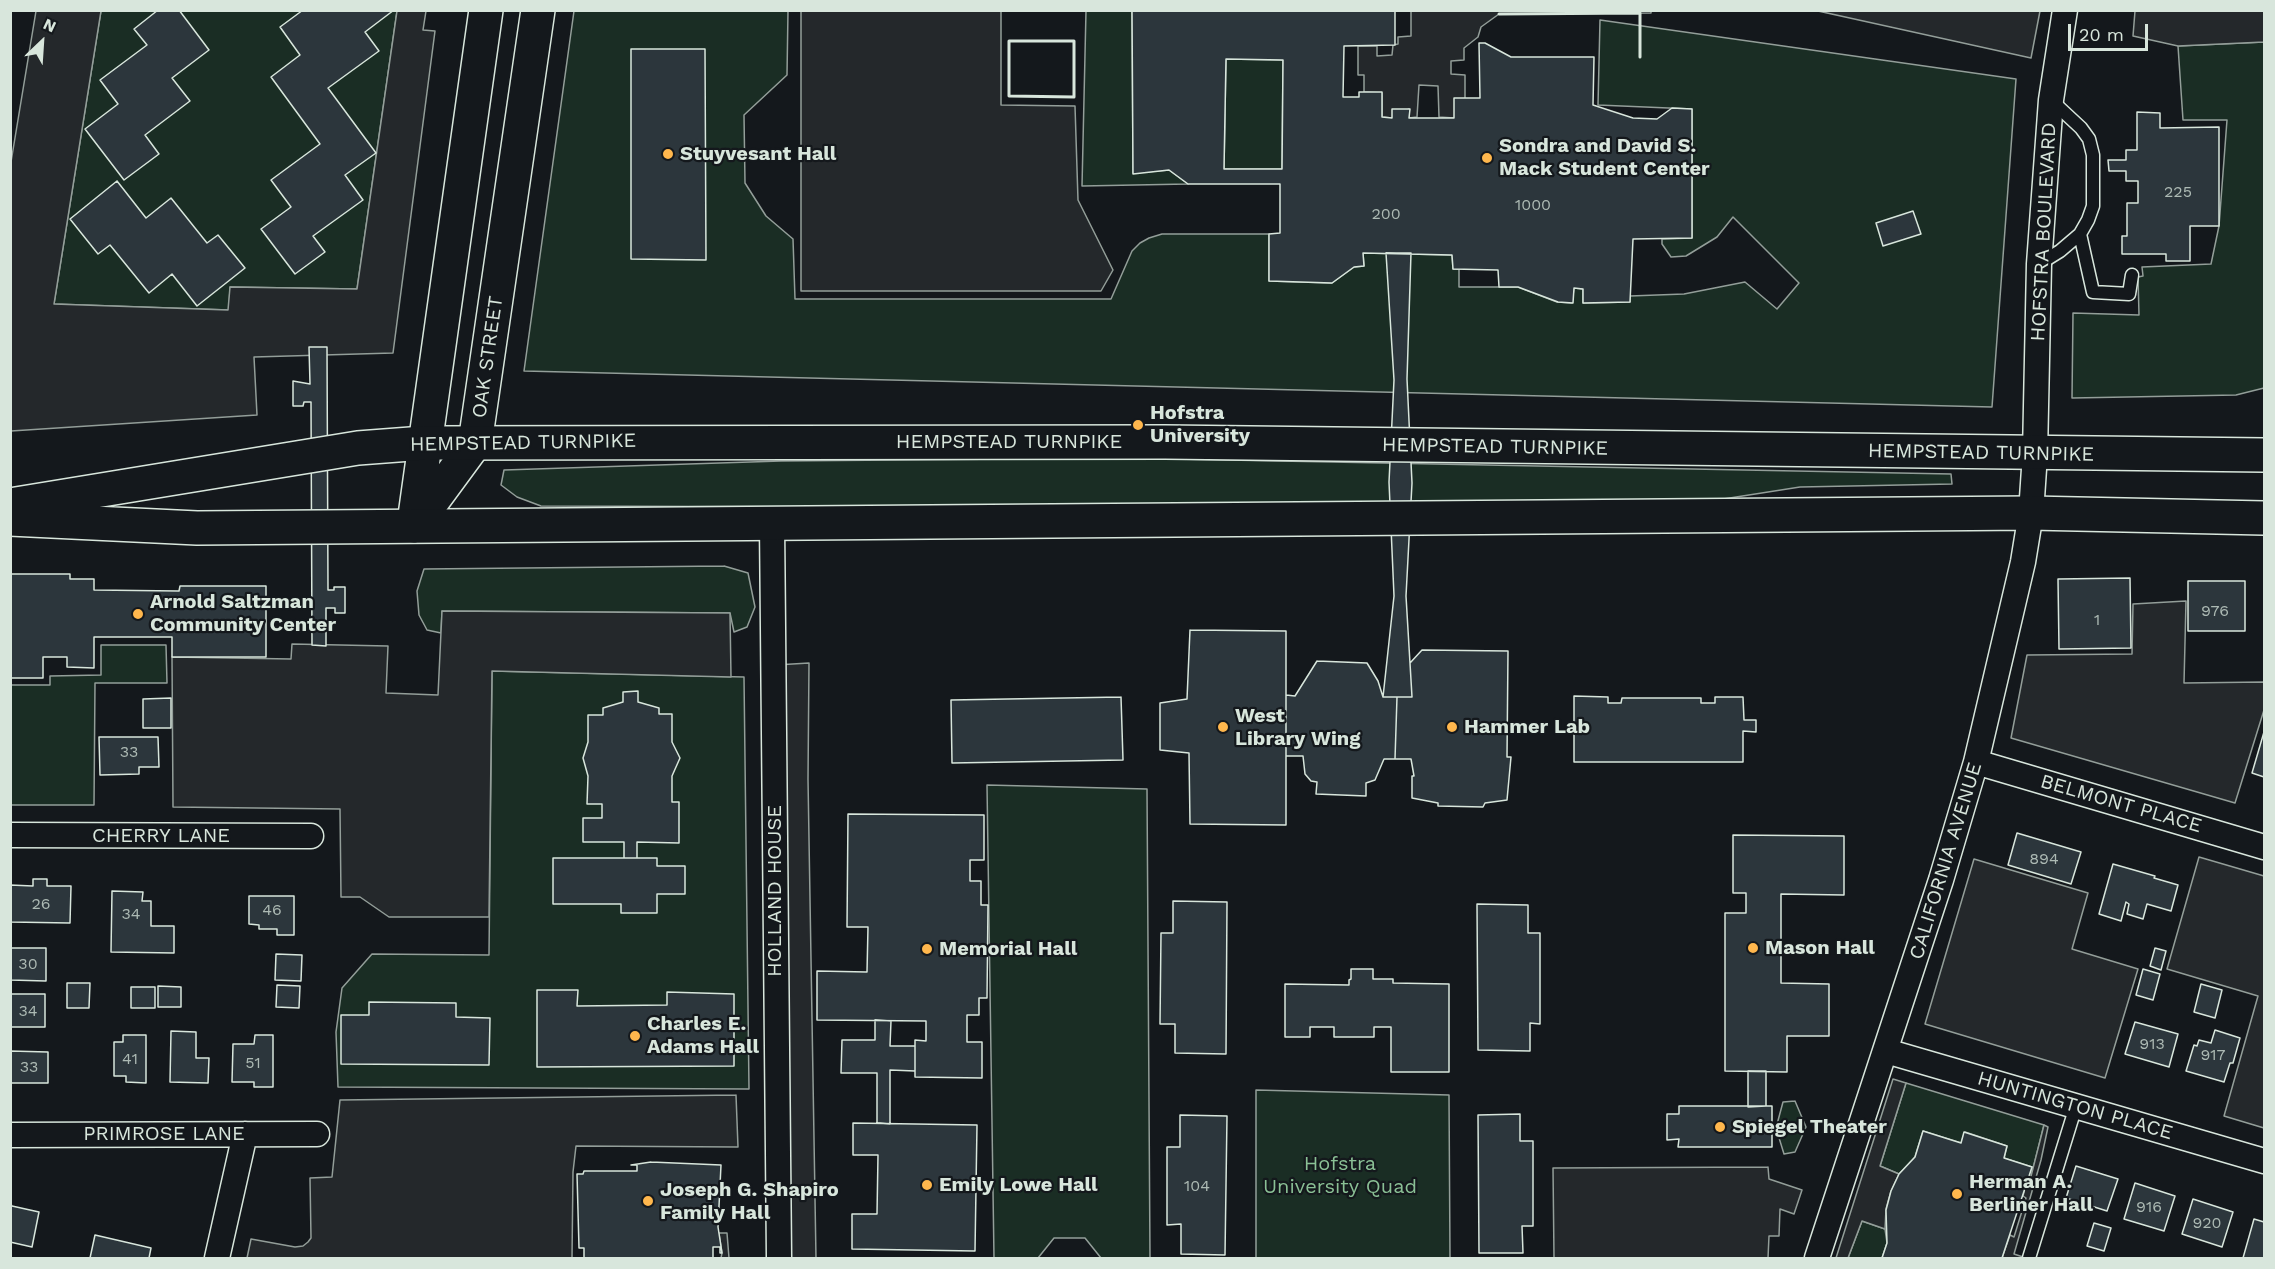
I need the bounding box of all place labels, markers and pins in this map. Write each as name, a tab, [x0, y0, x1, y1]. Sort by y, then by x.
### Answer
place label: Sondra and David S. Mack Student Center	[1499, 134, 1710, 181]
place label: Stuyvesant Hall	[680, 142, 836, 166]
marker: Stuyvesant Hall	[661, 147, 675, 161]
marker: Sondra and David S. Mack Student Center	[1480, 151, 1494, 165]
place label: Hofstra University	[1150, 401, 1250, 448]
marker: Hofstra University	[1131, 418, 1145, 432]
place label: Arnold Saltzman Community Center	[150, 590, 336, 637]
marker: Arnold Saltzman Community Center	[131, 607, 145, 621]
place label: West Library Wing	[1235, 704, 1360, 751]
place label: Hammer Lab	[1464, 715, 1590, 739]
marker: West Library Wing	[1216, 720, 1230, 734]
marker: Hammer Lab	[1445, 720, 1459, 734]
place label: Mason Hall	[1765, 936, 1875, 960]
place label: Memorial Hall	[939, 937, 1077, 961]
marker: Mason Hall	[1746, 941, 1760, 955]
marker: Memorial Hall	[920, 942, 934, 956]
place label: Charles E. Adams Hall	[647, 1012, 759, 1059]
marker: Charles E. Adams Hall	[628, 1029, 642, 1043]
place label: Spiegel Theater	[1732, 1115, 1887, 1139]
marker: Spiegel Theater	[1713, 1120, 1727, 1134]
place label: Herman A. Berliner Hall	[1969, 1170, 2093, 1217]
place label: Emily Lowe Hall	[939, 1173, 1098, 1197]
place label: Joseph G. Shapiro Family Hall	[660, 1178, 839, 1225]
marker: Emily Lowe Hall	[920, 1178, 934, 1192]
marker: Herman A. Berliner Hall	[1950, 1187, 1964, 1201]
marker: Joseph G. Shapiro Family Hall	[641, 1194, 655, 1208]

